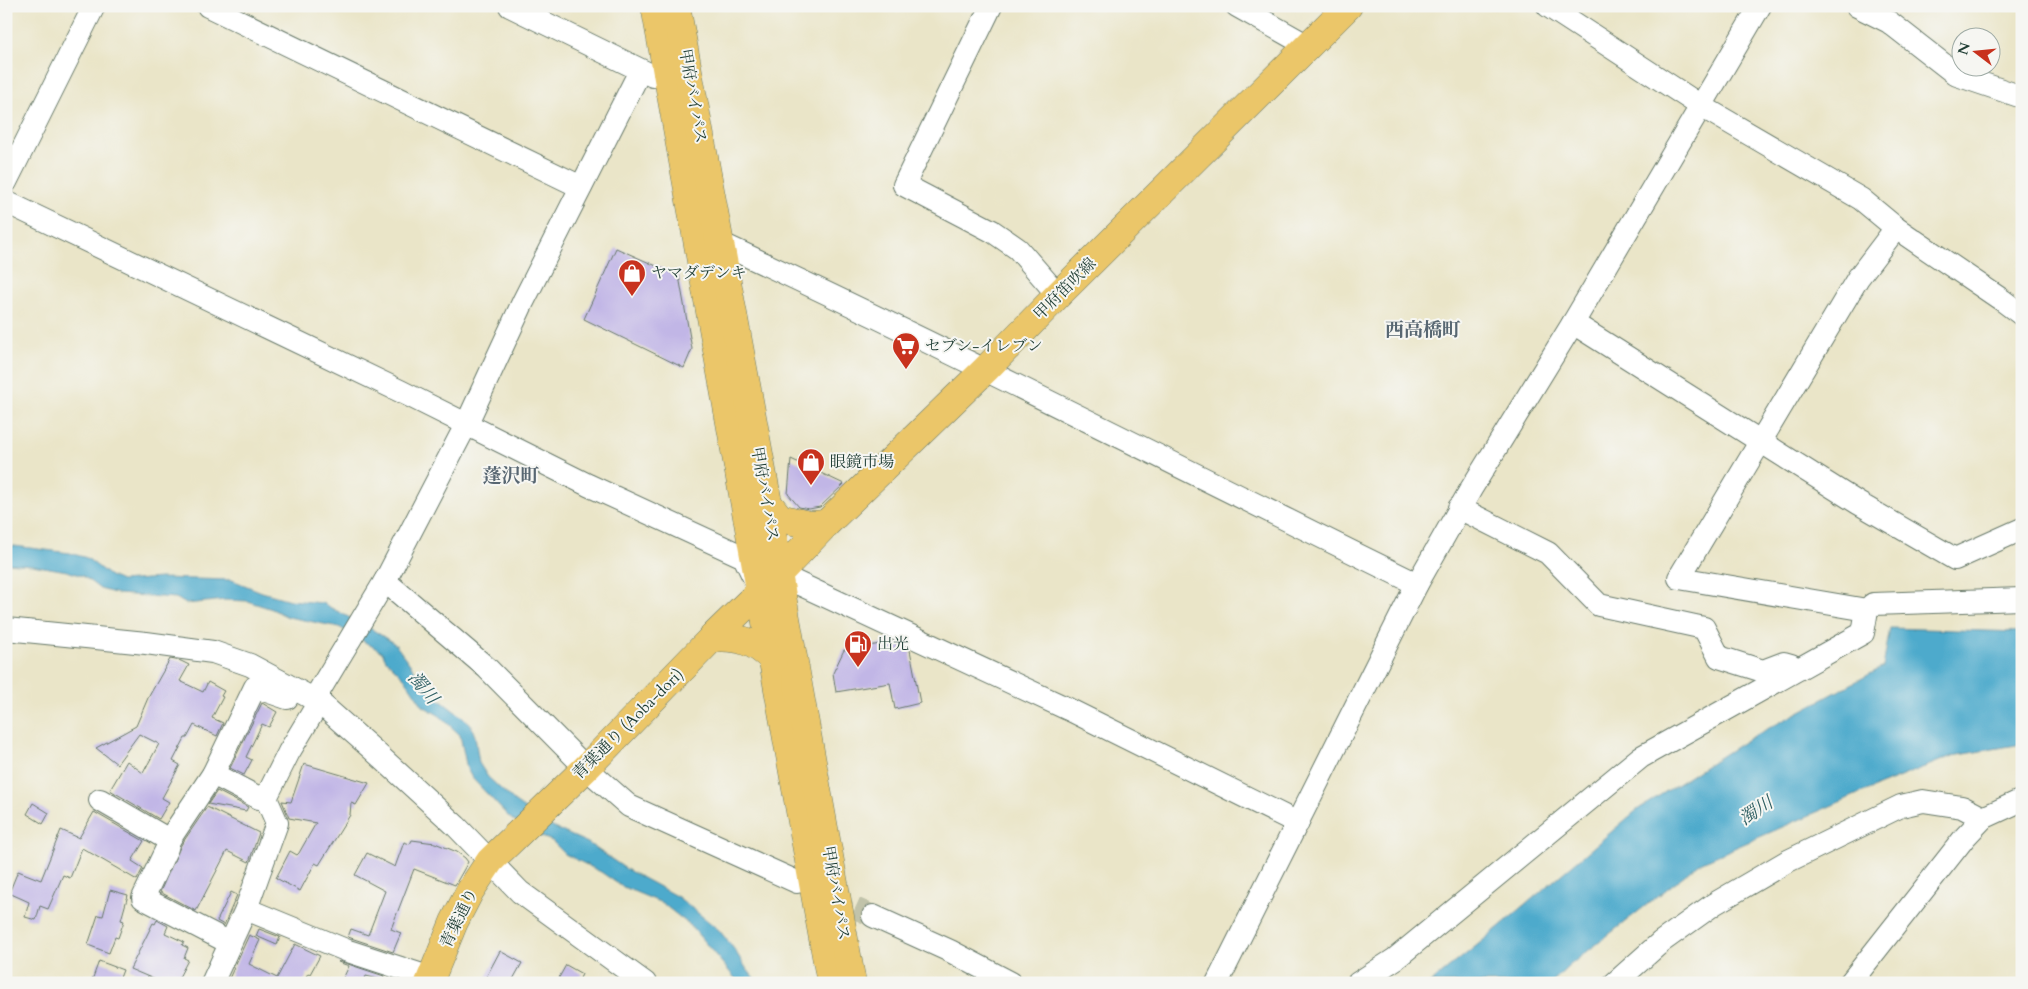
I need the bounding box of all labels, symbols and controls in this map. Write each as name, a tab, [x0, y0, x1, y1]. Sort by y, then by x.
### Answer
north arrow	[1950, 28, 2000, 78]
text: N	[1953, 40, 1975, 57]
street label: 甲府バイパス	[674, 47, 712, 145]
street label: 甲府笛吹線	[1029, 253, 1101, 325]
shop icon: ヤマダデンキ	[617, 258, 647, 297]
place label: ヤマダデンキ	[651, 262, 747, 284]
district label: 西高橋町	[1385, 317, 1461, 343]
supermarket icon: セブン-イレブン	[891, 331, 921, 370]
place label: セブン-イレブン	[925, 335, 1043, 357]
street label: 甲府バイパス	[746, 445, 784, 543]
shop icon: 眼鏡市場	[796, 447, 826, 486]
place label: 眼鏡市場	[830, 451, 894, 473]
district label: 蓬沢町	[482, 463, 540, 489]
fuel station icon: 出光	[843, 629, 873, 668]
place label: 出光	[877, 633, 909, 655]
street label: 青葉通り (Aoba-dori)	[568, 664, 688, 784]
water label: 濁川	[402, 666, 445, 711]
water label: 濁川	[1734, 790, 1780, 831]
street label: 甲府バイパス	[817, 844, 855, 942]
street label: 青葉通り	[435, 884, 483, 952]

